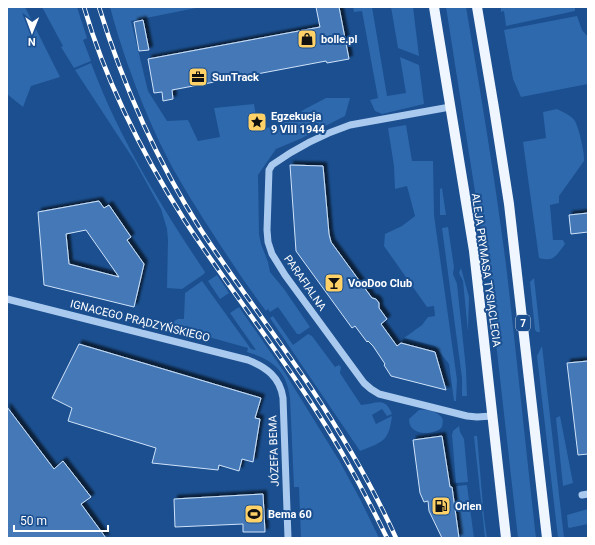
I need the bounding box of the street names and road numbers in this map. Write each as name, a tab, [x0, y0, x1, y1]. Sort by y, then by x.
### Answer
street label: ALEJA PRYMASA TYSIĄCLECIA	[469, 192, 503, 348]
street label: PARAFIALNA	[281, 253, 329, 314]
street label: IGNACEGO PRĄDZYŃSKIEGO	[69, 297, 211, 345]
road number: 7	[516, 315, 530, 331]
street label: JÓZEFA BEMA	[266, 414, 282, 487]

